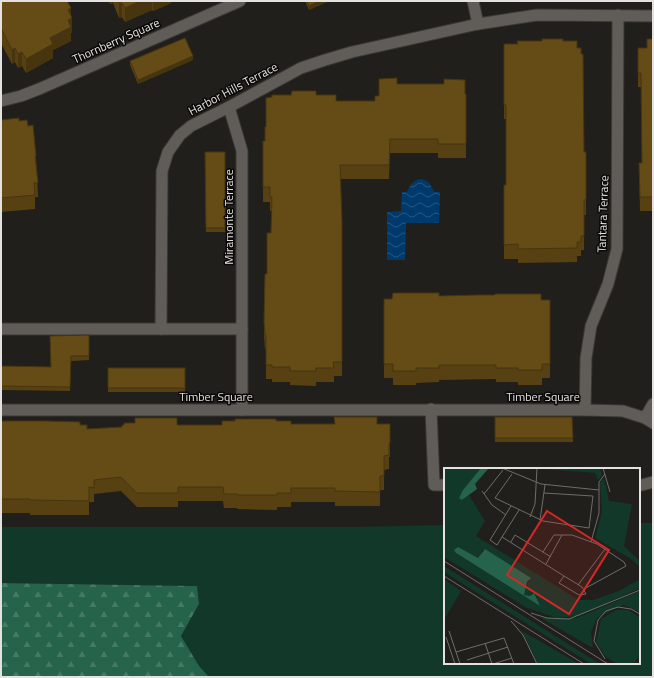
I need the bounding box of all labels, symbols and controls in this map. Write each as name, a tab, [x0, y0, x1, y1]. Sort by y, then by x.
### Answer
street label: Thornberry Square	[69, 13, 163, 68]
street label: Harbor Hills Terrace	[185, 57, 281, 120]
street label: Miramonte Terrace	[219, 169, 238, 265]
street label: Tantara Terrace	[592, 175, 613, 253]
street label: Timber Square	[179, 387, 253, 406]
street label: Timber Square	[506, 387, 580, 406]
inset map	[444, 468, 640, 664]

